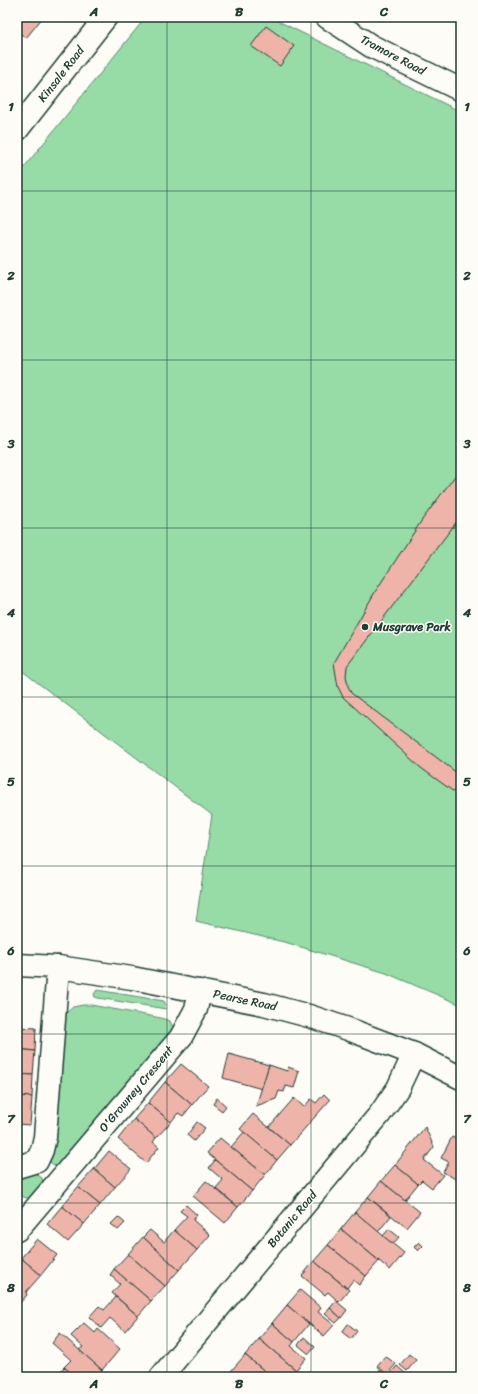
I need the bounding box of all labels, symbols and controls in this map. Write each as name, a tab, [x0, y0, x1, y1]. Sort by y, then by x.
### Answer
text: A	[89, 0, 98, 23]
text: B	[235, 0, 244, 23]
text: C	[379, 0, 389, 23]
street label: Tramore Road	[356, 29, 431, 82]
street label: Kinsale Road	[32, 40, 91, 107]
text: 1	[8, 95, 14, 118]
text: 1	[464, 95, 470, 118]
text: 2	[6, 264, 15, 287]
text: 2	[462, 264, 471, 287]
text: 3	[6, 432, 15, 455]
text: 3	[462, 432, 471, 455]
text: 4	[6, 601, 16, 624]
text: 4	[462, 601, 472, 624]
place label: Musgrave Park	[372, 616, 451, 638]
marker: Musgrave Park	[360, 622, 370, 632]
text: 5	[7, 770, 15, 793]
text: 5	[463, 770, 471, 793]
text: 6	[6, 939, 15, 962]
text: 6	[462, 939, 471, 962]
street label: Pearse Road	[211, 983, 280, 1018]
street label: O'Growney Crescent	[93, 1040, 180, 1137]
text: 7	[7, 1107, 16, 1130]
text: 7	[463, 1107, 472, 1130]
street label: Botanic Road	[261, 1184, 324, 1253]
text: 8	[6, 1276, 15, 1299]
text: 8	[462, 1276, 471, 1299]
text: A	[89, 1372, 98, 1394]
text: B	[235, 1372, 244, 1394]
text: C	[379, 1372, 389, 1394]

